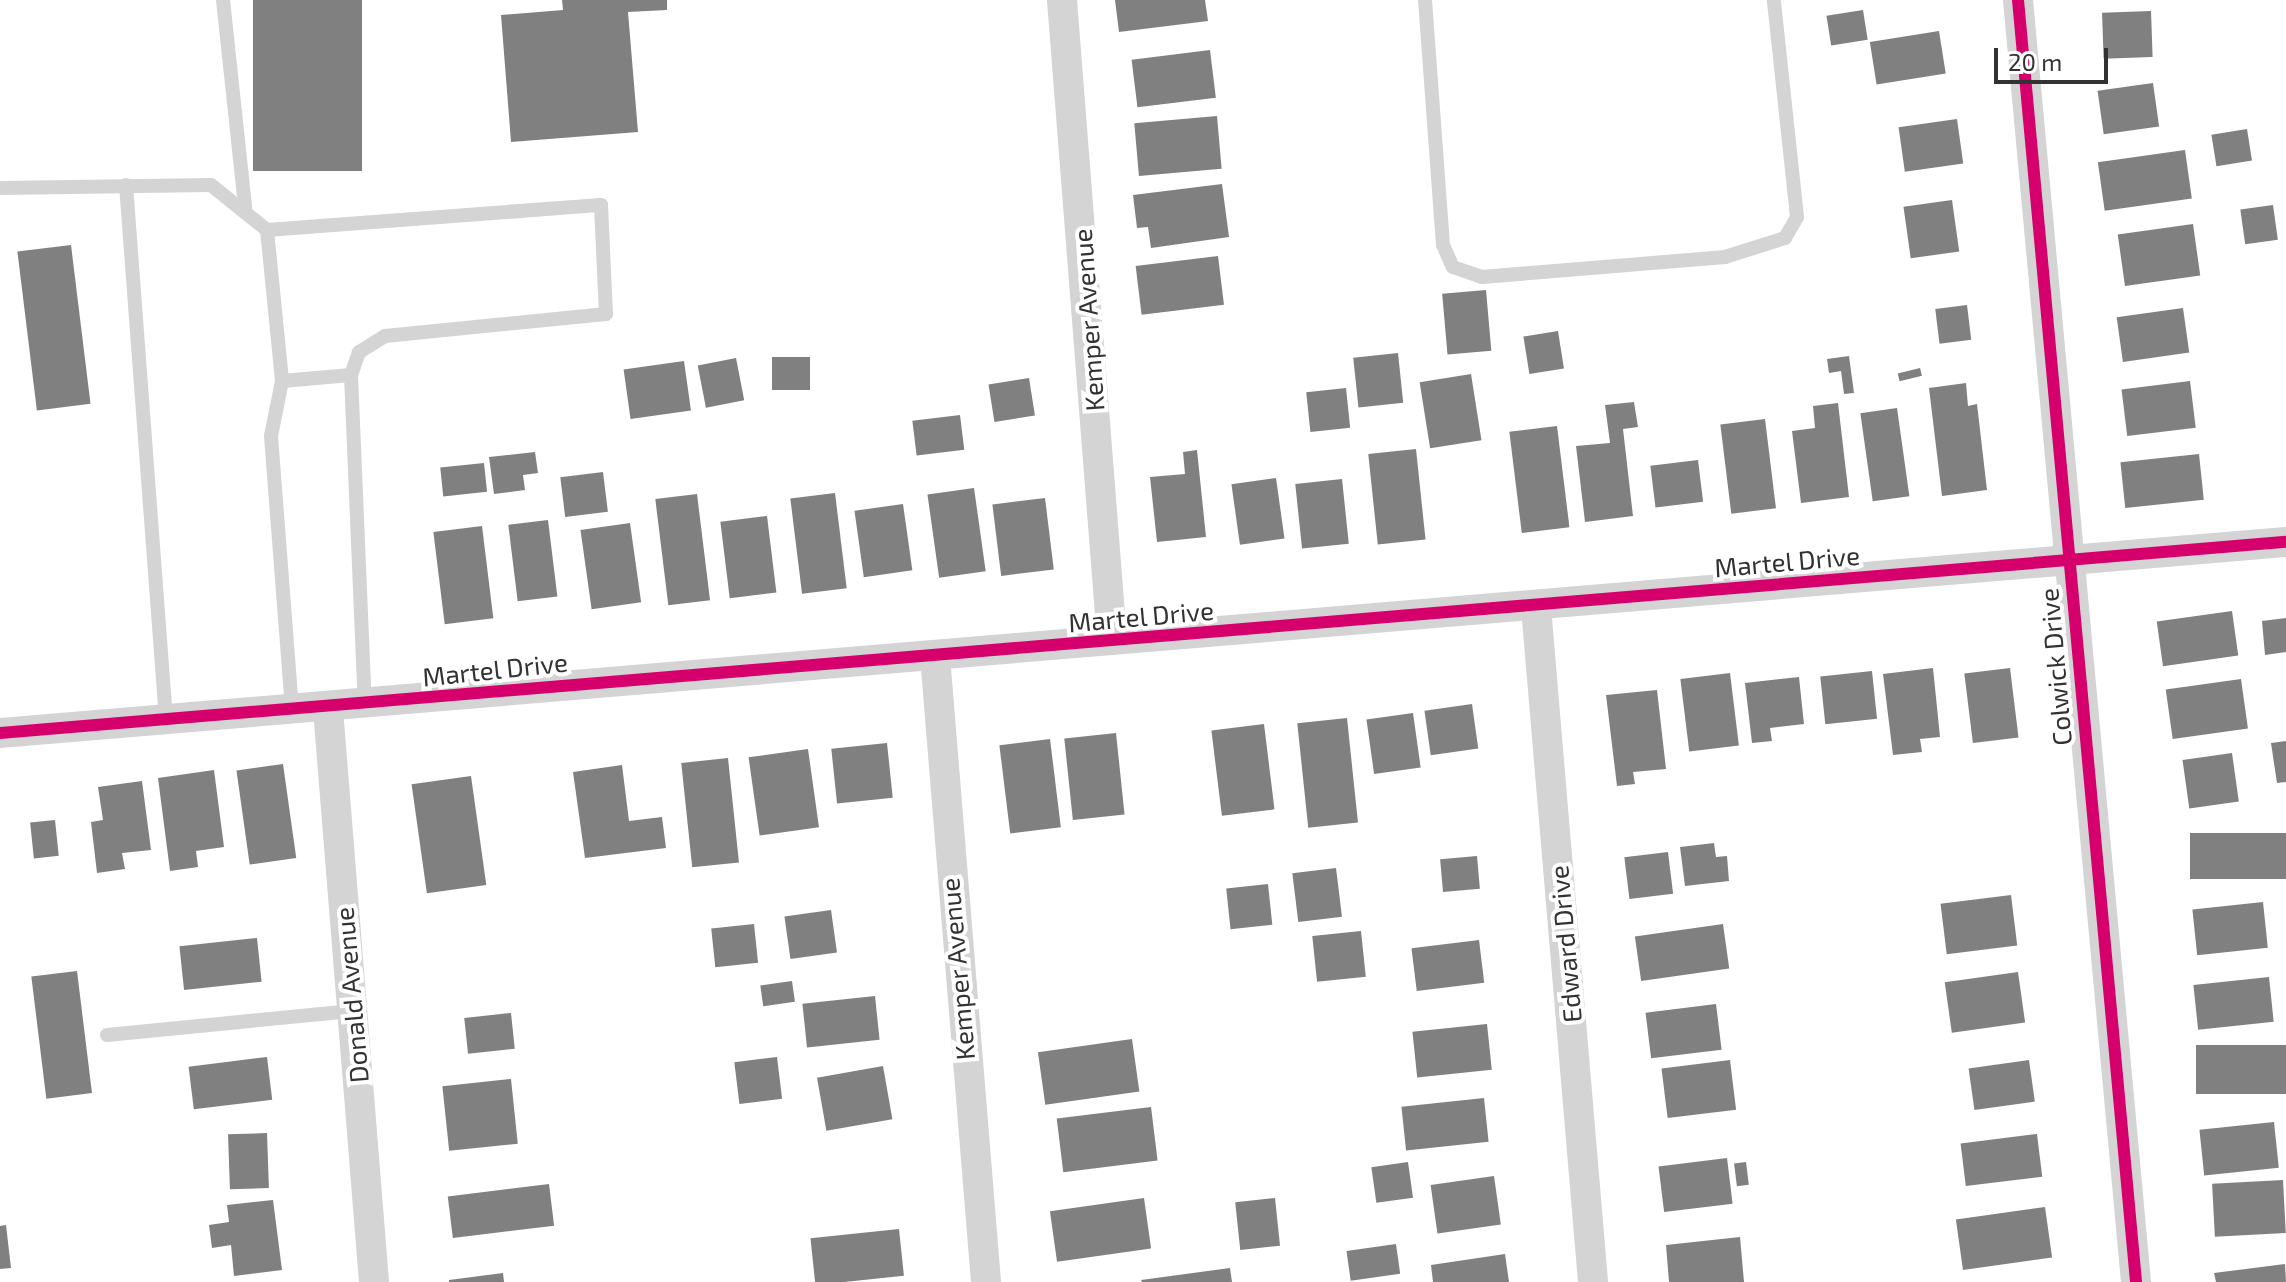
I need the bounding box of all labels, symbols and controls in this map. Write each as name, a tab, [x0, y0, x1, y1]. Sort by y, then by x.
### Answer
scale bar	[1998, 32, 2112, 82]
text: 20 m	[2008, 47, 2062, 76]
street label: Kemper Avenue	[1066, 227, 1110, 413]
street label: Martel Drive	[1713, 539, 1861, 583]
street label: Colwick Drive	[2033, 587, 2077, 747]
street label: Martel Drive	[1067, 594, 1215, 638]
street label: Martel Drive	[420, 646, 570, 692]
street label: Edward Drive	[1543, 864, 1587, 1024]
street label: Kemper Avenue	[933, 876, 981, 1062]
street label: Donald Avenue	[328, 905, 374, 1085]

